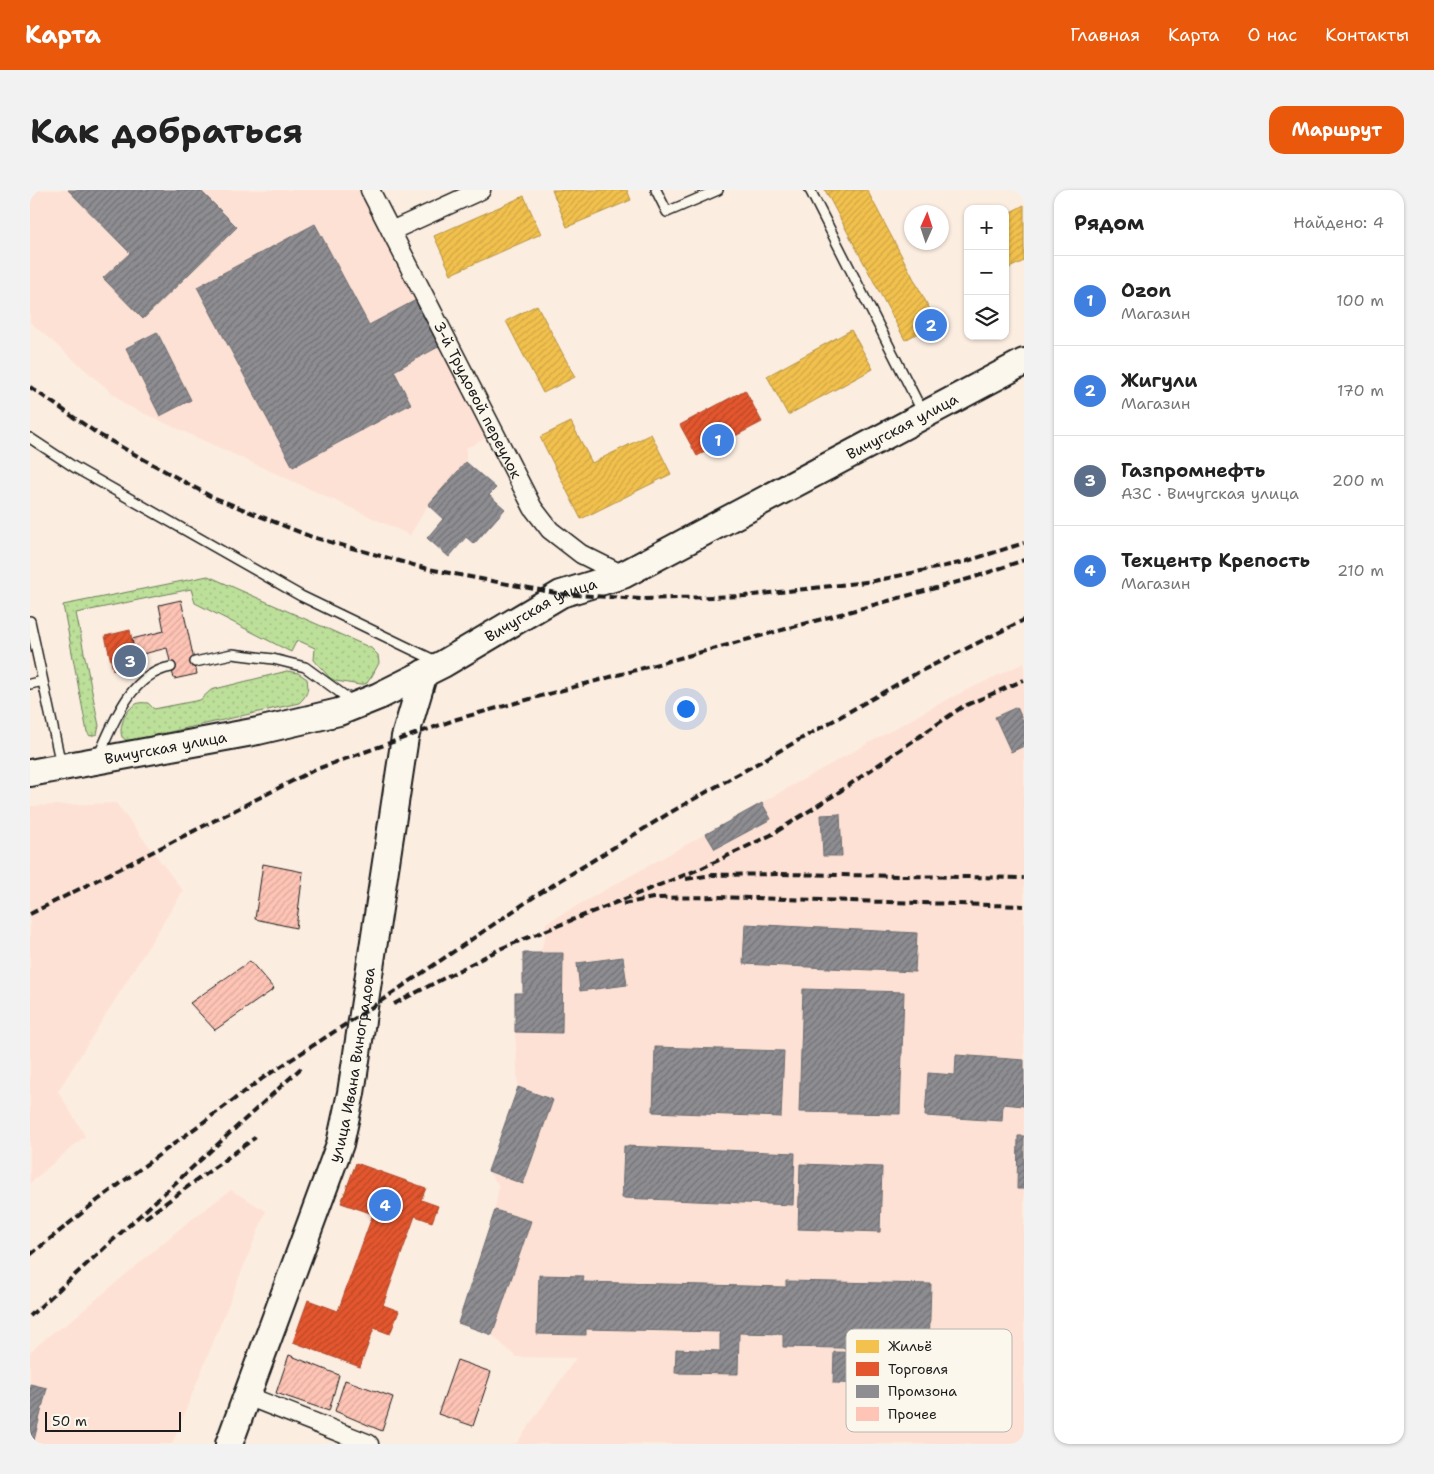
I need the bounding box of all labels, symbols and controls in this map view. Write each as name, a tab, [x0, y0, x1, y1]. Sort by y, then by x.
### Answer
text: Карта	[25, 19, 101, 51]
text: Главная	[1070, 23, 1140, 47]
text: Карта	[1168, 23, 1220, 47]
text: О нас	[1248, 23, 1297, 47]
text: Контакты	[1325, 23, 1409, 47]
button: Маршрут	[1269, 106, 1404, 154]
text: Как добраться	[30, 107, 303, 154]
north arrow	[904, 205, 949, 250]
map controls	[964, 205, 1009, 340]
button: +	[964, 205, 1009, 250]
text: Рядом	[1074, 209, 1144, 237]
text: Найдено: 4	[1293, 212, 1384, 233]
button: −	[964, 250, 1009, 295]
text: Ozon	[1121, 278, 1171, 303]
text: 1	[1086, 290, 1094, 311]
text: 100 m	[1336, 290, 1384, 311]
button: layers	[964, 295, 1009, 340]
text: Магазин	[1121, 303, 1190, 324]
pin: 2	[915, 306, 947, 344]
street label: 3-й Трудовой переулок	[429, 318, 526, 482]
text: Жигули	[1121, 368, 1197, 393]
text: 2	[1084, 380, 1096, 401]
text: 170 m	[1337, 380, 1384, 401]
street label: Вичугская улица	[843, 388, 962, 465]
text: Магазин	[1121, 393, 1190, 414]
pin: 1	[702, 421, 734, 459]
text: Газпромнефть	[1121, 458, 1265, 483]
text: 3	[1084, 470, 1096, 491]
text: 200 m	[1332, 470, 1384, 491]
text: АЗС · Вичугская улица	[1121, 483, 1299, 504]
text: Техцентр Крепость	[1121, 548, 1310, 573]
text: 4	[1084, 560, 1096, 581]
text: 210 m	[1337, 560, 1384, 581]
street label: Вичугская улица	[481, 573, 600, 647]
text: Магазин	[1121, 573, 1190, 594]
pin: 3	[114, 642, 146, 680]
your location	[673, 696, 699, 722]
street label: Вичугская улица	[103, 727, 229, 769]
street label: улица Ивана Виноградова	[324, 965, 380, 1165]
pin: 4	[369, 1186, 401, 1224]
legend	[846, 1329, 1012, 1432]
text: Жильё	[888, 1337, 932, 1355]
text: Торговля	[888, 1360, 948, 1378]
text: Промзона	[888, 1382, 957, 1400]
text: Прочее	[888, 1405, 937, 1423]
scale bar	[45, 1409, 181, 1432]
text: 50 m	[52, 1412, 87, 1430]

